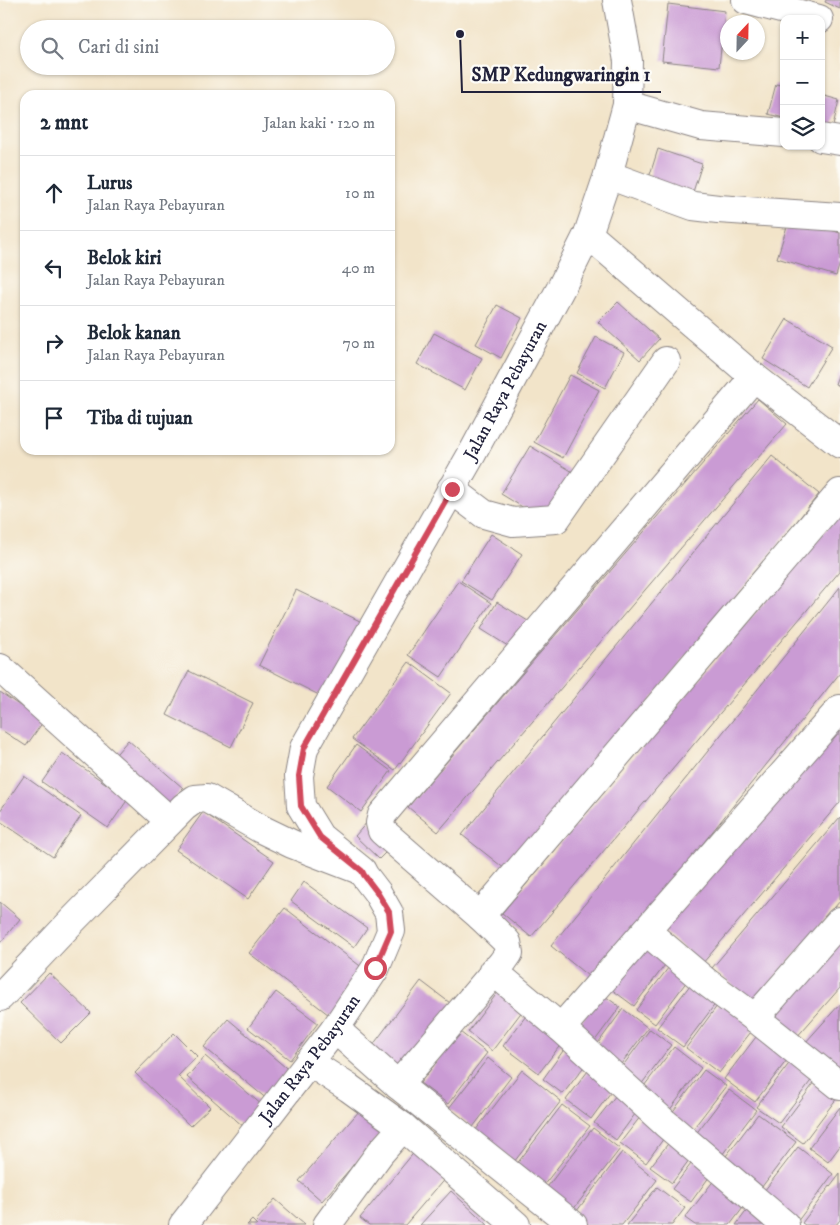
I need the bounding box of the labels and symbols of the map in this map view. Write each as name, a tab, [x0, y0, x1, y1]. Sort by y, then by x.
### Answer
north arrow	[720, 15, 765, 60]
callout: SMP Kedungwaringin 1	[462, 58, 661, 92]
text: SMP Kedungwaringin 1	[472, 64, 650, 87]
street label: Jalan Raya Pebayuran	[459, 317, 553, 466]
route end	[441, 478, 464, 501]
route start	[364, 957, 387, 980]
street label: Jalan Raya Pebayuran	[254, 990, 366, 1129]

